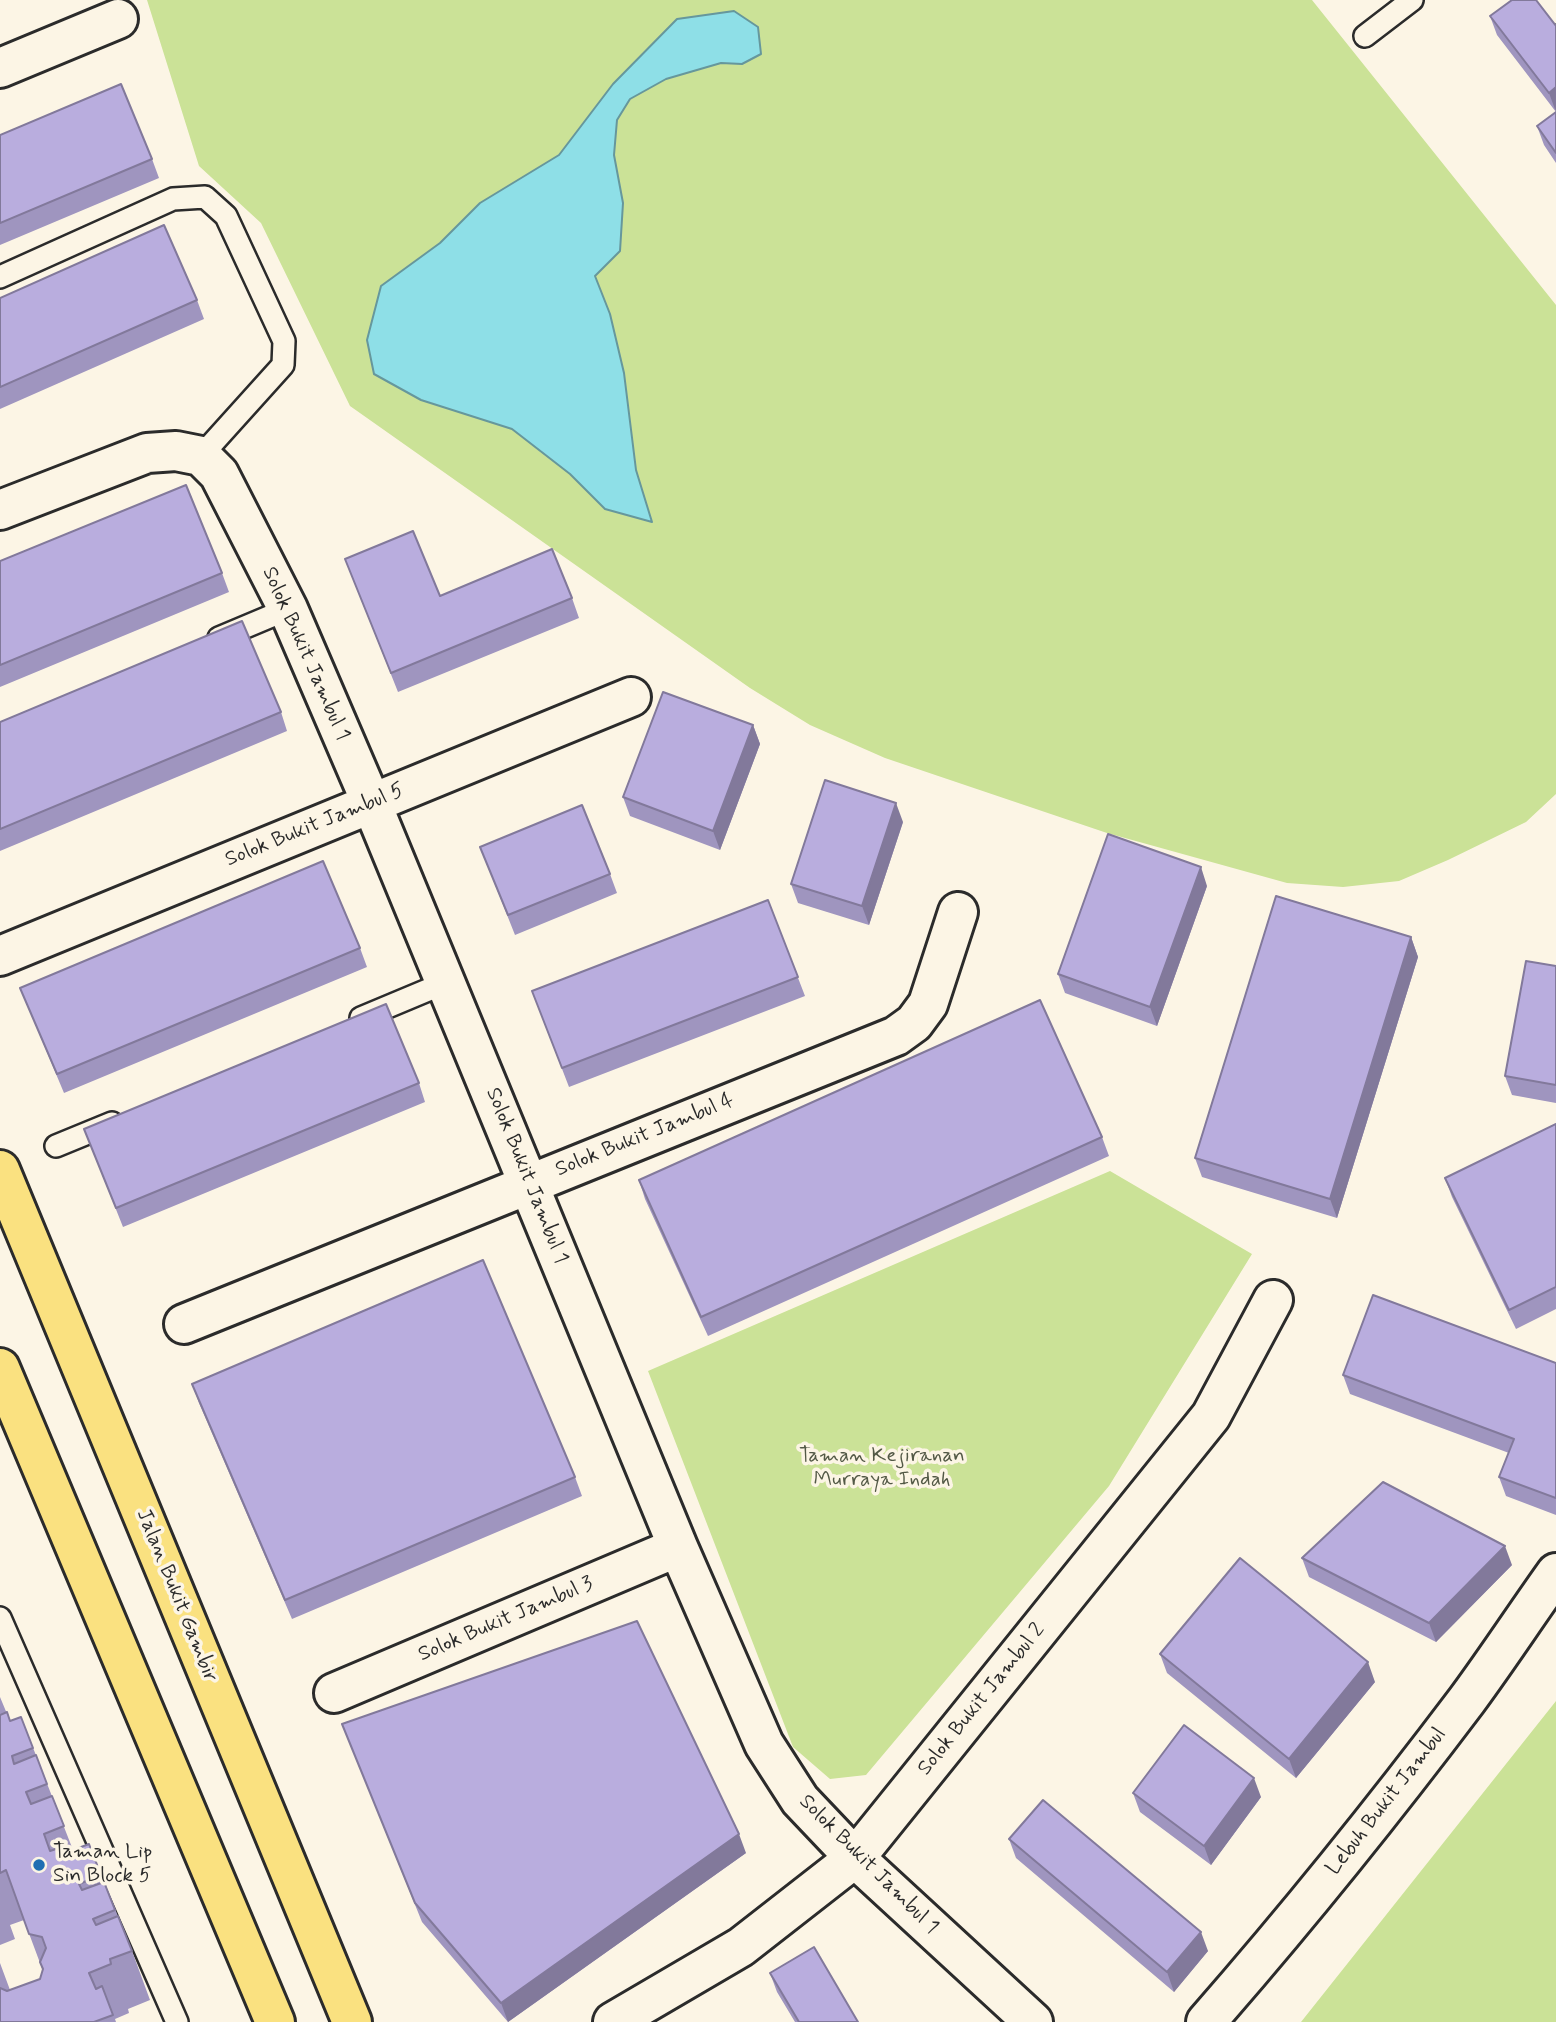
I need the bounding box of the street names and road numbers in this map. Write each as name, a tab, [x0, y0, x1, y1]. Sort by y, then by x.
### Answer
street label: Solok Bukit Jambul 1	[255, 563, 355, 745]
street label: Solok Bukit Jambul 5	[222, 779, 408, 873]
street label: Solok Bukit Jambul 1	[479, 1084, 573, 1268]
street label: Solok Bukit Jambul 4	[552, 1089, 738, 1183]
street label: Jalan Bukit Gambir	[130, 1506, 222, 1686]
street label: Solok Bukit Jambul 3	[415, 1572, 597, 1668]
street label: Solok Bukit Jambul 2	[913, 1619, 1051, 1781]
street label: Lebuh Bukit Jambul	[1322, 1723, 1452, 1881]
street label: Solok Bukit Jambul 1	[793, 1790, 943, 1940]

